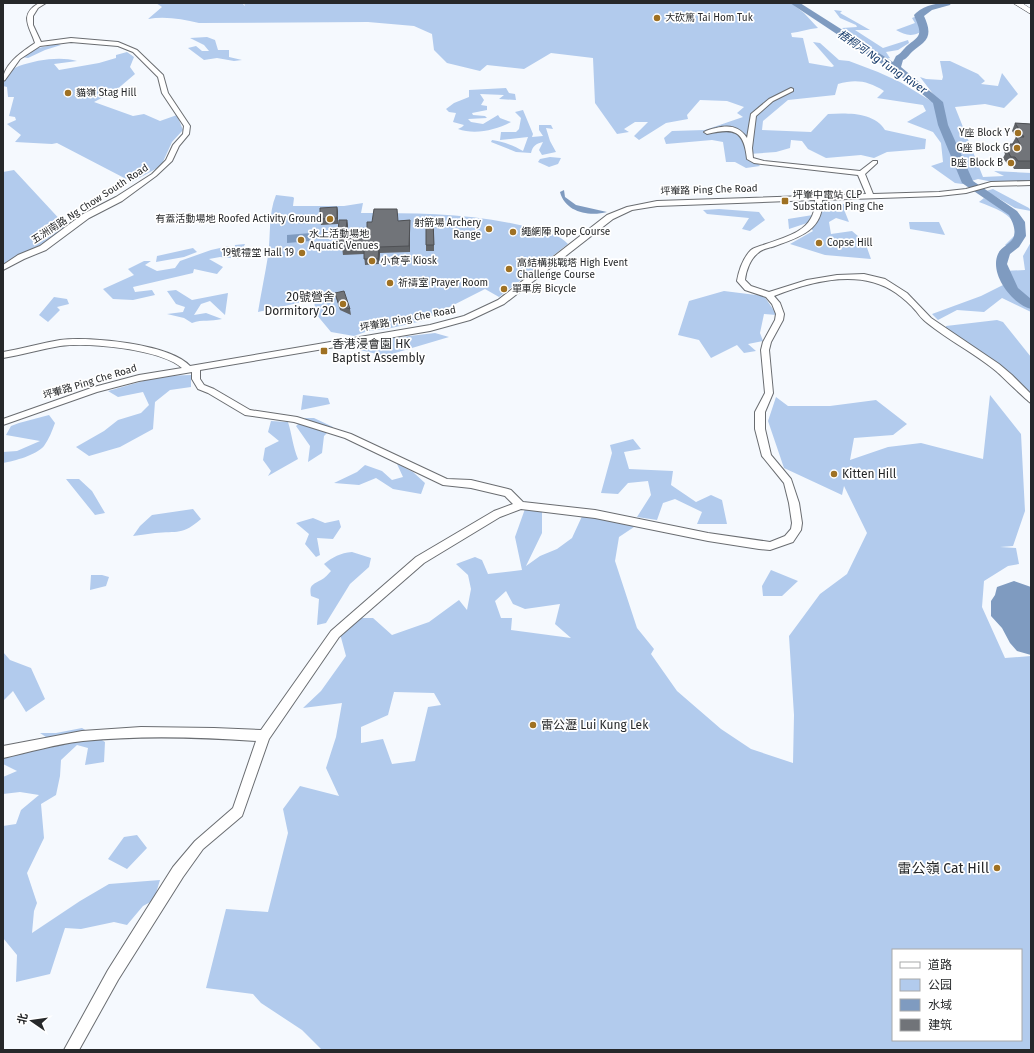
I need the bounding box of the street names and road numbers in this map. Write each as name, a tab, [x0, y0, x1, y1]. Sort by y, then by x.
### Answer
street label: 五洲南路 Ng Chow South Road	[29, 162, 151, 246]
street label: 坪輋路 Ping Che Road	[660, 182, 758, 198]
street label: 坪輋路 Ping Che Road	[359, 304, 457, 334]
street label: 坪輋路 Ping Che Road	[42, 362, 138, 402]

